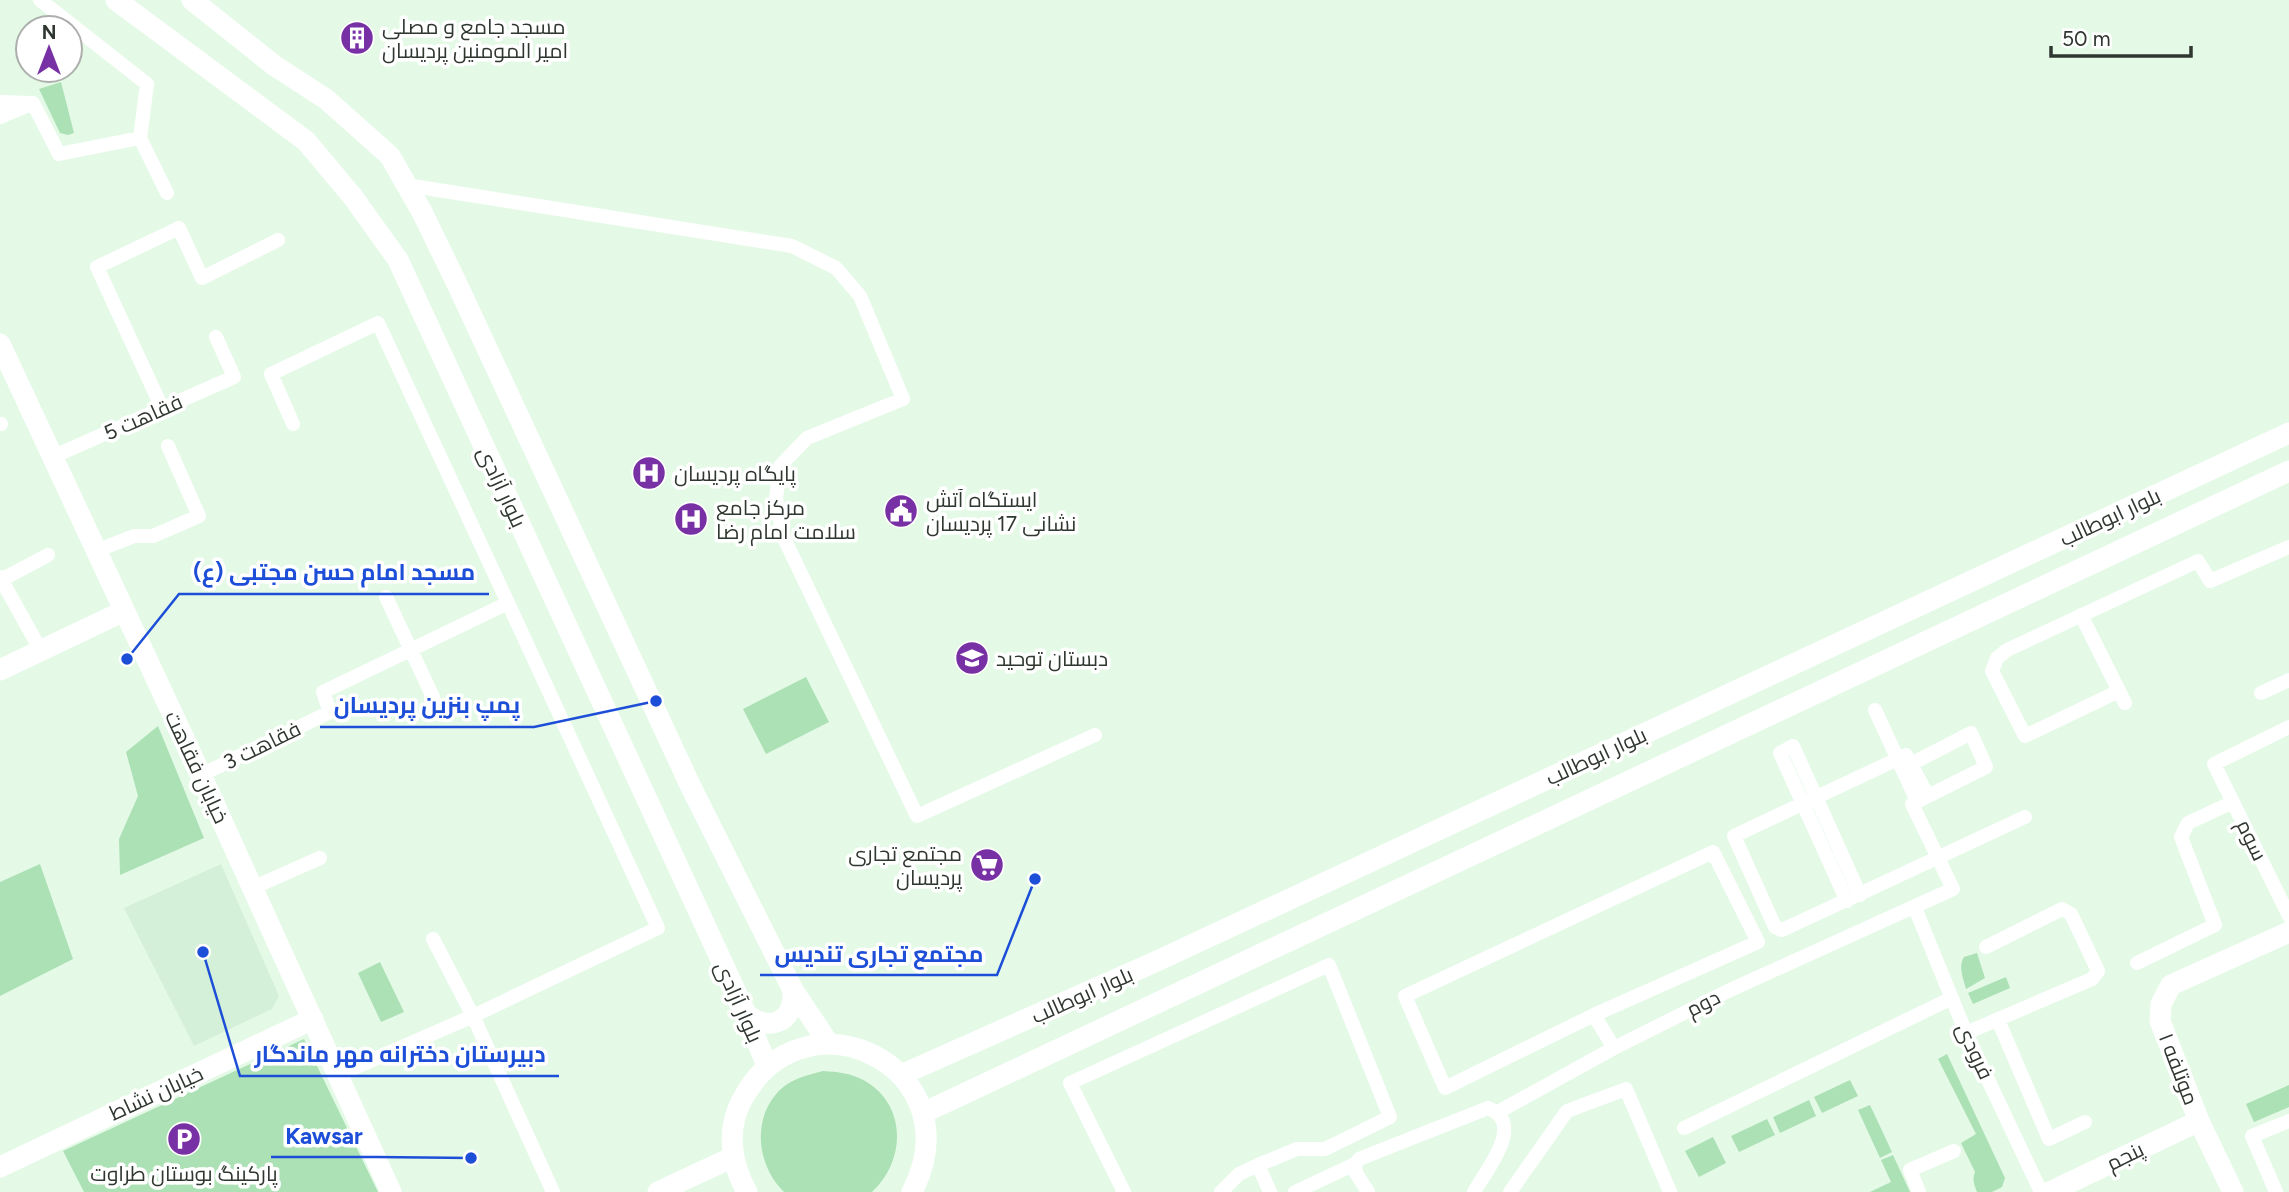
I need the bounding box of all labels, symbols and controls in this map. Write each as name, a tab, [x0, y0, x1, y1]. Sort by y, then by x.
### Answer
north arrow	[14, 14, 84, 84]
place label: مسجد جامع و مصلی امیر المومنین پردیسان	[382, 14, 568, 65]
scale bar	[2051, 14, 2191, 58]
building icon: مسجد جامع و مصلی امیر المومنین پردیسان	[338, 19, 376, 57]
text: N	[42, 21, 56, 44]
text: 50 m	[2062, 26, 2111, 51]
street label: فقاهت 5	[100, 389, 186, 445]
street label: بلوار آزادی	[472, 443, 532, 532]
hospital icon: پایگاه پردیسان	[630, 454, 668, 492]
place label: پایگاه پردیسان	[674, 461, 796, 488]
street label: بلوار ابوطالب	[2055, 483, 2165, 551]
place label: ایستگاه آتش نشانی 17 پردیسان	[926, 487, 1076, 538]
public building icon: ایستگاه آتش نشانی 17 پردیسان	[882, 492, 920, 530]
place label: مرکز جامع سلامت امام رضا	[716, 495, 856, 546]
hospital icon: مرکز جامع سلامت امام رضا	[672, 500, 710, 538]
callout: مسجد امام حسن مجتبی (ع)	[179, 550, 489, 594]
text: مسجد امام حسن مجتبی (ع)	[193, 558, 475, 588]
school or university icon: دبستان توحید	[953, 639, 991, 677]
place label: دبستان توحید	[996, 646, 1108, 672]
callout: پمپ بنزین پردیسان	[320, 683, 534, 727]
text: پمپ بنزین پردیسان	[334, 691, 520, 721]
street label: خیابان فقاهت	[159, 707, 234, 828]
street label: فقاهت 3	[219, 716, 305, 774]
street label: بلوار ابوطالب	[1541, 722, 1651, 790]
street label: سوم	[2230, 815, 2273, 866]
place label: مجتمع تجاری پردیسان	[848, 841, 962, 892]
supermarket icon: مجتمع تجاری پردیسان	[968, 846, 1006, 884]
callout: مجتمع تجاری تندیس	[760, 931, 997, 975]
text: مجتمع تجاری تندیس	[775, 940, 983, 970]
street label: بلوار آزادی	[709, 957, 768, 1047]
street label: بلوار ابوطالب	[1027, 961, 1137, 1029]
street label: دوم	[1682, 984, 1725, 1024]
street label: فرودی	[1950, 1019, 1999, 1084]
street label: موتلفه ۱	[2154, 1030, 2204, 1108]
callout: دبیرستان دخترانه مهر ماندگار	[240, 1032, 559, 1076]
text: دبیرستان دخترانه مهر ماندگار	[253, 1040, 546, 1068]
street label: خیابان نشاط	[105, 1060, 207, 1127]
callout: Kawsar	[271, 1113, 376, 1157]
parking icon: پارکینگ بوستان طراوت	[165, 1120, 203, 1158]
text: Kawsar	[285, 1122, 363, 1150]
street label: پنجم	[2102, 1136, 2149, 1177]
place label: پارکینگ بوستان طراوت	[90, 1161, 278, 1188]

